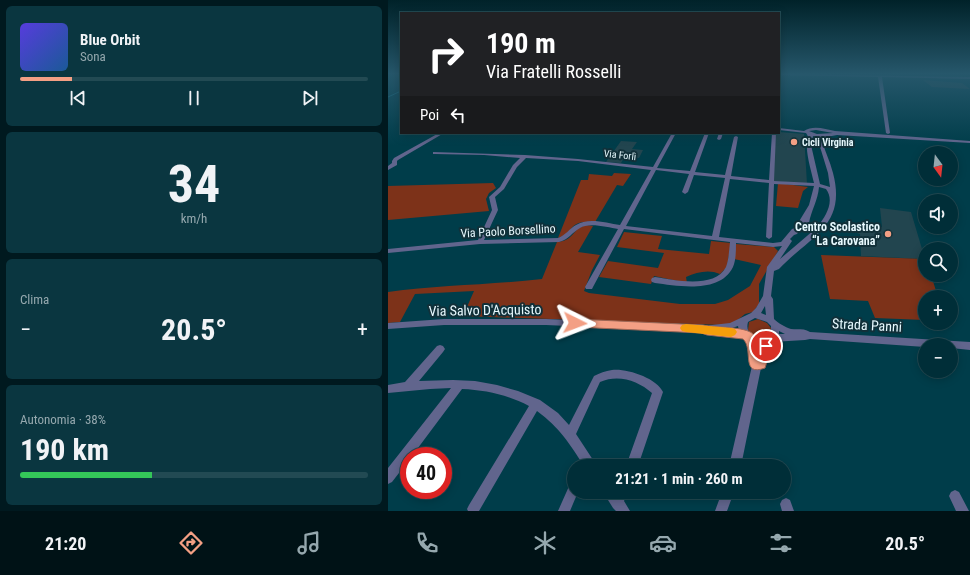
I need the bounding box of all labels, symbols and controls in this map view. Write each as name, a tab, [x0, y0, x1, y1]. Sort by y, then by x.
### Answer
text: 190 m	[486, 27, 556, 60]
icon: right	[420, 28, 472, 80]
text: Blue Orbit	[80, 31, 140, 49]
text: Sona	[80, 49, 106, 64]
text: Via Fratelli Rosselli	[486, 61, 621, 82]
icon: previous	[67, 87, 89, 109]
icon: pause	[183, 87, 205, 109]
icon: next	[299, 87, 321, 109]
icon: left	[447, 104, 469, 126]
text: Poi	[420, 106, 439, 124]
marker: Cicli Virginia	[789, 137, 799, 147]
place label: Cicli Virginia	[802, 137, 854, 148]
north arrow	[918, 146, 958, 186]
map controls	[918, 146, 958, 378]
street label: Via Forlì	[603, 148, 637, 162]
text: 34	[168, 154, 220, 215]
button: sound	[918, 194, 958, 234]
text: km/h	[181, 211, 207, 226]
place label: Centro Scolastico “La Carovana”	[795, 220, 880, 248]
street label: Via Paolo Borsellino	[460, 222, 556, 240]
marker: Centro Scolastico “La Carovana”	[883, 229, 893, 239]
button: search	[918, 242, 958, 282]
button: +	[918, 290, 958, 330]
text: Clima	[20, 292, 49, 307]
street label: Via Salvo D'Acquisto	[428, 301, 542, 319]
position arrow	[554, 302, 596, 344]
text: 20.5°	[161, 312, 227, 347]
street label: Strada Panni	[832, 315, 902, 335]
text: −	[20, 317, 31, 342]
text: +	[357, 317, 368, 342]
pin	[749, 329, 783, 363]
icon: arrive	[755, 335, 777, 357]
button: −	[918, 338, 958, 378]
text: Autonomia · 38%	[20, 412, 106, 427]
text: 190 km	[20, 432, 109, 467]
speed limit sign: 40	[400, 447, 452, 499]
text: 21:21 · 1 min · 260 m	[615, 470, 743, 488]
icon: directions	[177, 529, 205, 557]
icon: music	[295, 529, 323, 557]
icon: phone	[413, 529, 441, 557]
icon: climate	[531, 529, 559, 557]
icon: car	[649, 529, 677, 557]
icon: filters	[767, 529, 795, 557]
text: 21:20	[45, 533, 86, 554]
text: 20.5°	[885, 533, 925, 554]

